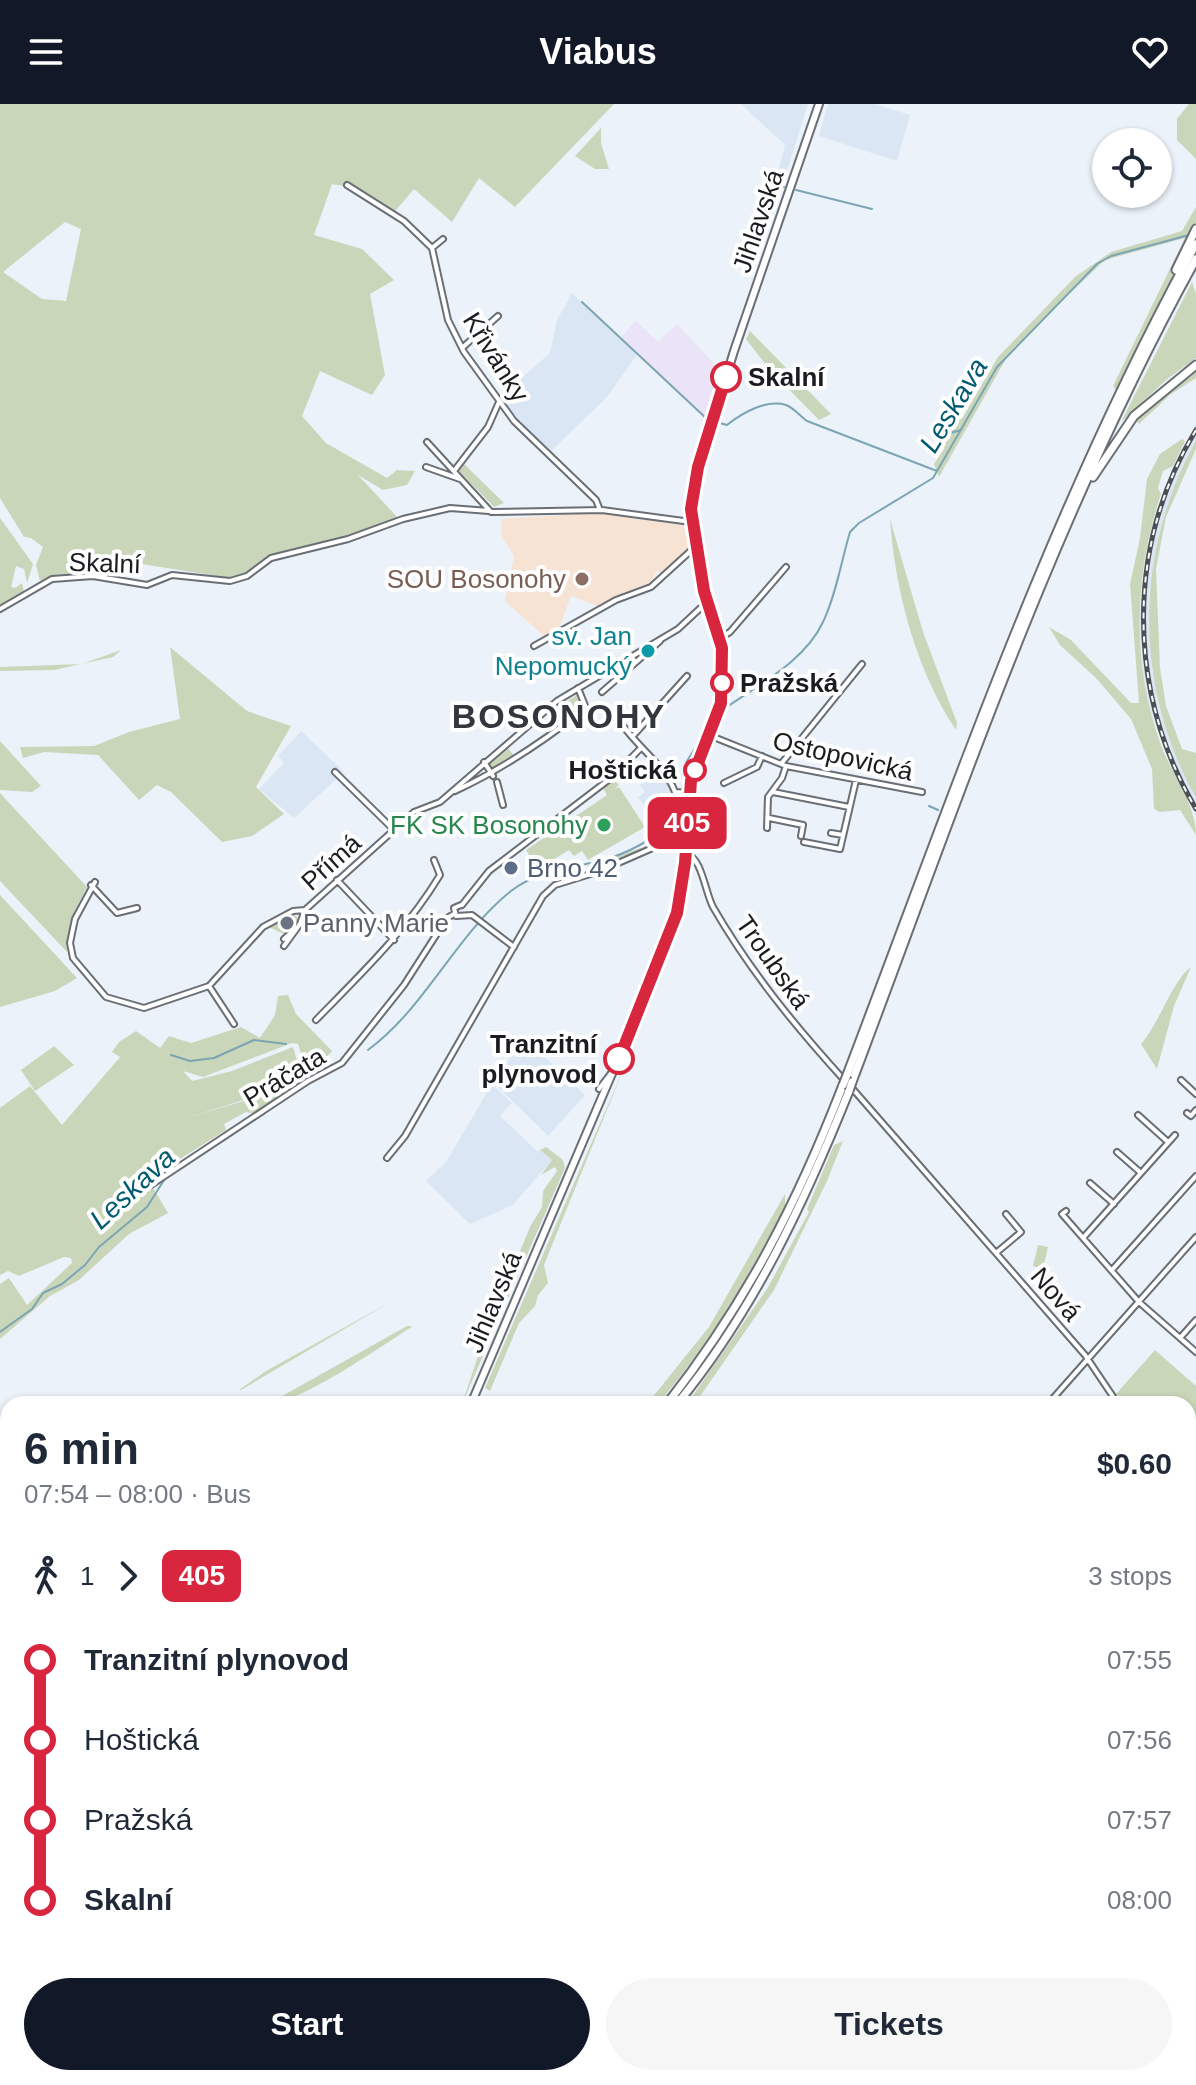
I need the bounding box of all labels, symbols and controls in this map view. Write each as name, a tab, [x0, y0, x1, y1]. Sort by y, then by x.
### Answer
icon: menu	[24, 30, 68, 74]
icon: heart	[1128, 30, 1172, 74]
text: Viabus	[539, 31, 657, 72]
map controls	[1092, 128, 1172, 208]
button: locate	[1092, 128, 1172, 208]
street label: Jihlavská	[726, 165, 790, 276]
street label: Křivánky	[457, 307, 535, 407]
water label: Leskava	[913, 353, 994, 458]
marker: Skalní	[711, 362, 741, 392]
place label: Skalní	[748, 362, 825, 392]
street label: Skalní	[68, 547, 142, 579]
place label: SOU Bosonohy	[387, 564, 566, 594]
marker: SOU Bosonohy	[573, 570, 591, 588]
place label: sv. Jan Nepomucký	[495, 621, 632, 681]
marker: sv. Jan Nepomucký	[639, 642, 657, 660]
place label: Pražská	[740, 668, 839, 698]
marker: Pražská	[711, 672, 733, 694]
district label: BOSONOHY	[452, 697, 666, 735]
street label: Ostopovická	[770, 725, 917, 787]
place label: Hoštická	[569, 755, 678, 785]
marker: Hoštická	[684, 759, 706, 781]
line badge: 405	[641, 797, 733, 849]
text: 405	[664, 807, 710, 838]
place label: FK SK Bosonohy	[390, 810, 588, 840]
marker: FK SK Bosonohy	[595, 816, 613, 834]
street label: Přímá	[295, 827, 367, 896]
place label: Brno 42	[527, 853, 618, 883]
marker: Brno 42	[502, 859, 520, 877]
place label: Panny Marie	[303, 908, 449, 938]
street label: Troubská	[730, 909, 816, 1015]
marker: Panny Marie	[278, 914, 296, 932]
place label: Tranzitní plynovod	[481, 1029, 598, 1089]
street label: Práčata	[238, 1041, 331, 1113]
marker: Tranzitní plynovod	[604, 1044, 634, 1074]
water label: Leskava	[84, 1141, 181, 1235]
street label: Jihlavská	[458, 1246, 528, 1357]
street label: Nová	[1025, 1261, 1088, 1327]
text: 6 min	[24, 1424, 139, 1473]
text: $0.60	[1097, 1447, 1172, 1480]
text: 07:54 – 08:00 · Bus	[24, 1479, 251, 1509]
icon: walk	[24, 1554, 68, 1598]
icon: forward	[106, 1554, 150, 1598]
text: 405	[178, 1560, 225, 1591]
text: 1	[80, 1561, 94, 1591]
text: 3 stops	[1088, 1561, 1172, 1591]
text: Tranzitní plynovod	[84, 1643, 349, 1676]
text: 07:55	[1107, 1645, 1172, 1675]
text: Hoštická	[84, 1723, 199, 1756]
text: 07:56	[1107, 1725, 1172, 1755]
text: Pražská	[84, 1803, 192, 1836]
text: 07:57	[1107, 1805, 1172, 1835]
text: Skalní	[84, 1883, 172, 1916]
text: 08:00	[1107, 1885, 1172, 1915]
button: Start	[24, 1978, 590, 2070]
button: Tickets	[606, 1978, 1172, 2070]

